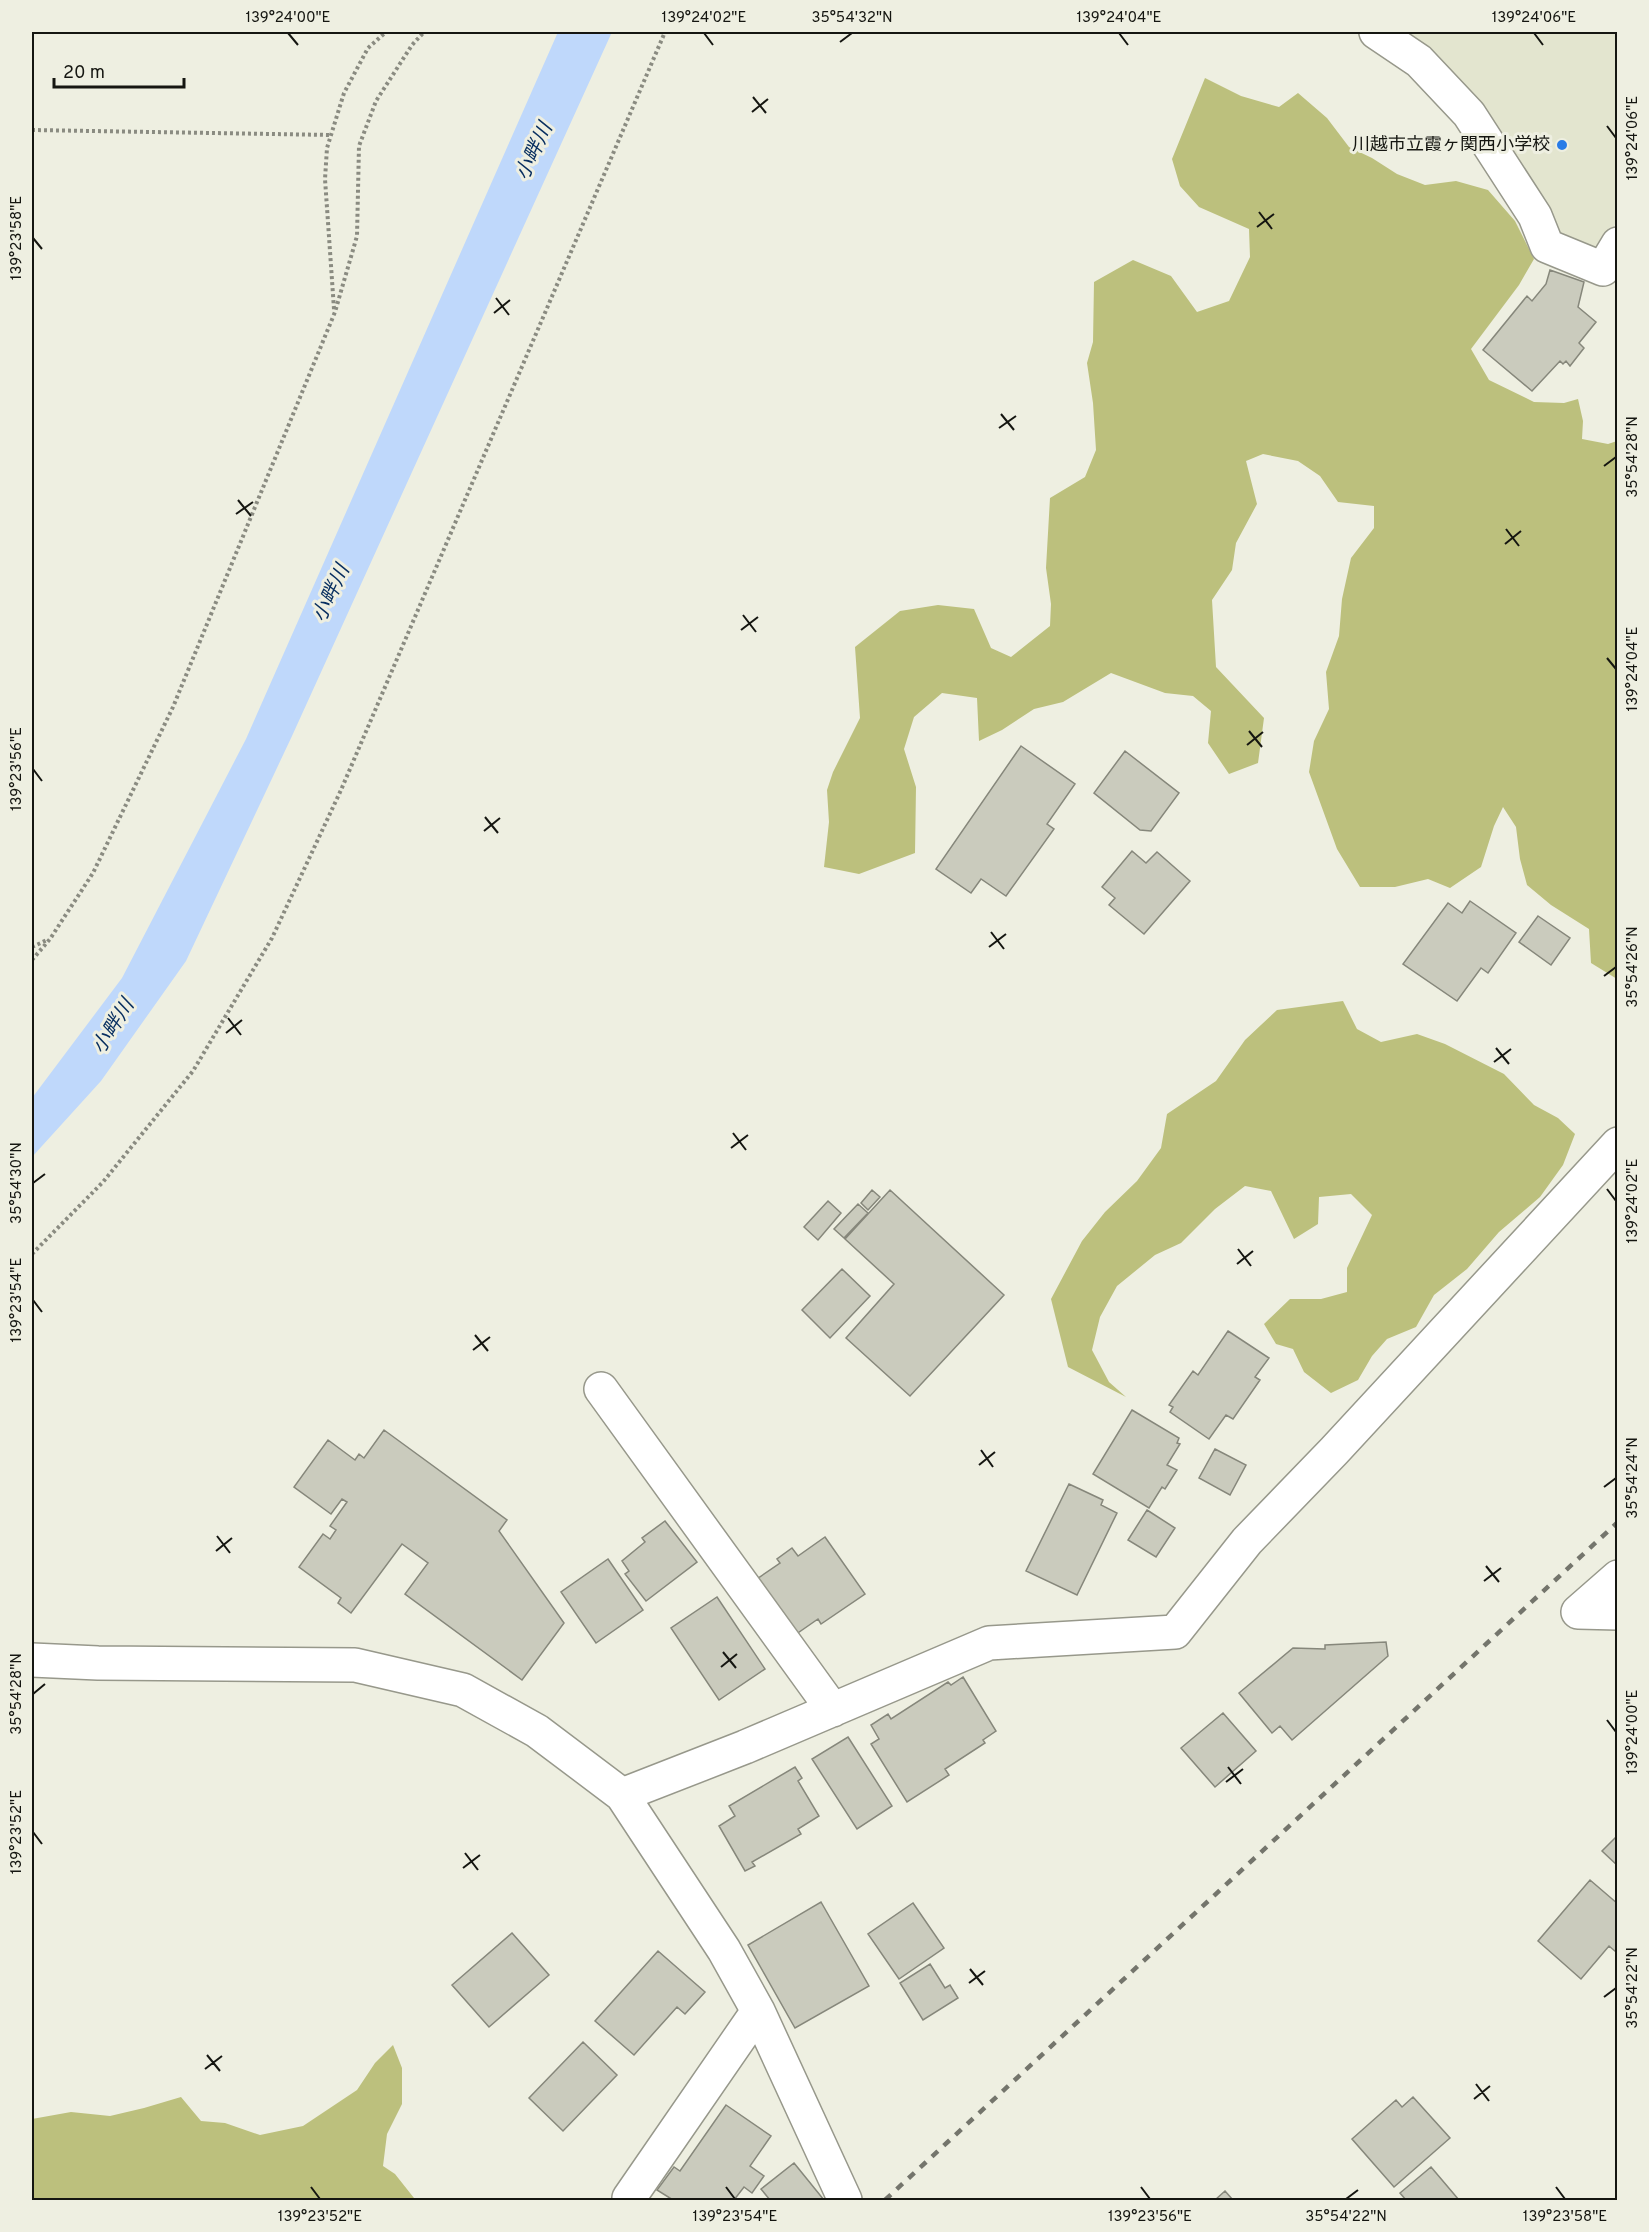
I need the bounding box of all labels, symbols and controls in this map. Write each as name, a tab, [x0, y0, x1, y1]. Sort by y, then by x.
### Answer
text: 139°24'00"E	[245, 9, 331, 28]
text: 139°24'02"E	[662, 9, 746, 28]
text: 35°54'32"N	[811, 9, 893, 28]
text: 139°24'04"E	[1077, 9, 1161, 28]
text: 139°24'06"E	[1492, 9, 1576, 28]
scale bar	[54, 51, 184, 89]
text: 20 m	[63, 62, 105, 85]
text: 139°24'06"E	[1624, 96, 1643, 180]
water label: 小畔川	[511, 118, 560, 185]
place label: 川越市立霞ヶ関西小学校	[1352, 134, 1550, 157]
marker: 川越市立霞ヶ関西小学校	[1555, 138, 1569, 152]
text: 139°23'58"E	[8, 196, 27, 280]
text: 35°54'28"N	[1624, 416, 1643, 498]
water label: 小畔川	[308, 560, 357, 627]
text: 139°24'04"E	[1624, 627, 1643, 711]
text: 139°23'56"E	[8, 727, 27, 811]
text: 35°54'26"N	[1624, 926, 1643, 1008]
water label: 小畔川	[87, 993, 142, 1059]
text: 35°54'30"N	[8, 1142, 27, 1224]
text: 139°24'02"E	[1624, 1159, 1643, 1243]
text: 139°23'54"E	[8, 1258, 27, 1342]
text: 35°54'24"N	[1624, 1437, 1643, 1519]
text: 35°54'28"N	[8, 1653, 27, 1735]
text: 139°24'00"E	[1624, 1689, 1643, 1775]
text: 139°23'52"E	[8, 1790, 27, 1874]
text: 35°54'22"N	[1624, 1947, 1643, 2029]
text: 139°23'52"E	[278, 2208, 362, 2227]
text: 139°23'54"E	[693, 2208, 777, 2227]
text: 139°23'56"E	[1108, 2208, 1192, 2227]
text: 35°54'22"N	[1305, 2208, 1387, 2227]
text: 139°23'58"E	[1523, 2208, 1607, 2227]

